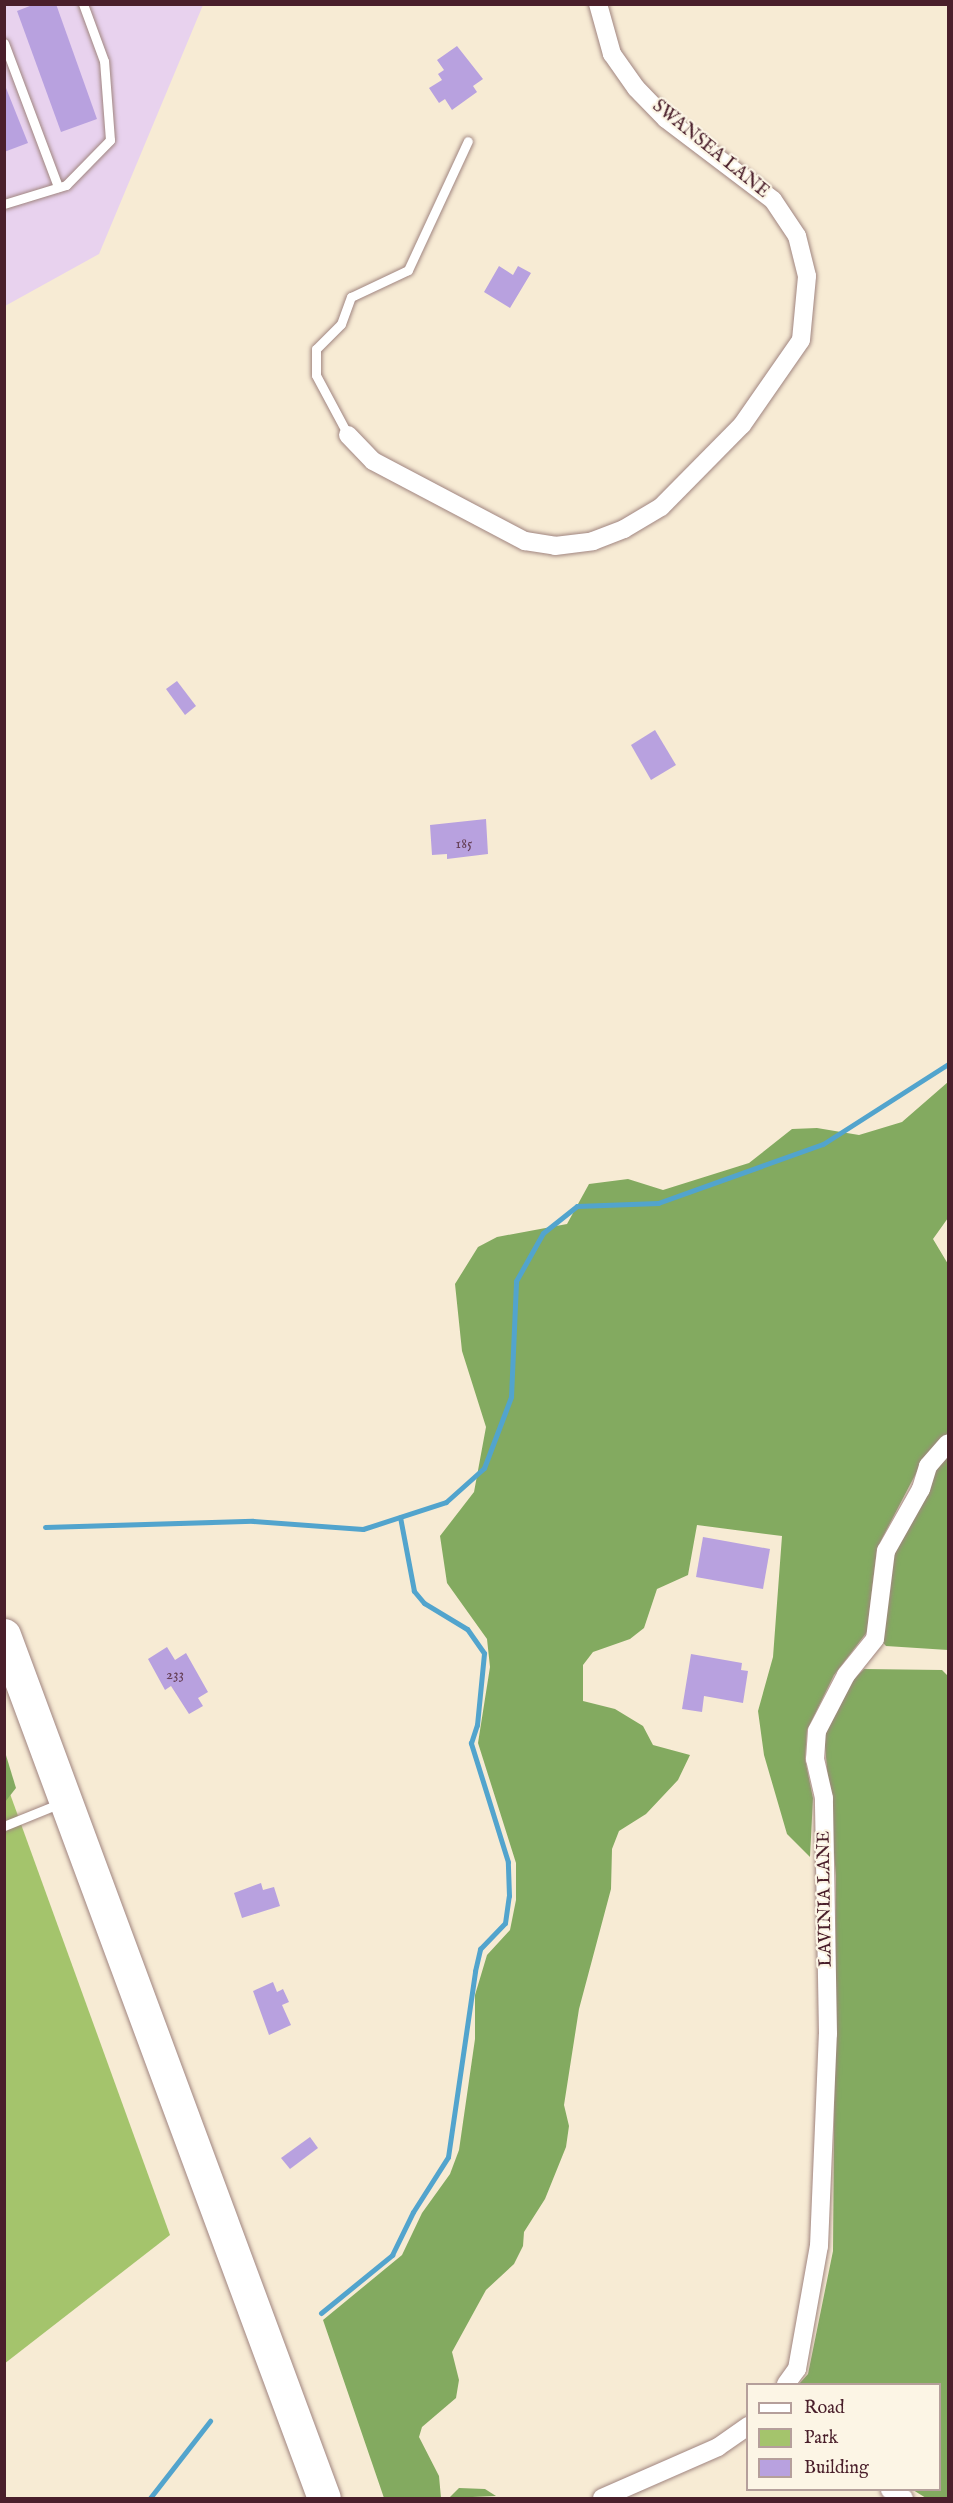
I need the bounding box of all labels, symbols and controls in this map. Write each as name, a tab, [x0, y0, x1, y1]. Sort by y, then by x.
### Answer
street label: SWANSEA LANE	[647, 96, 773, 204]
house number: 185	[456, 835, 472, 853]
house number: 233	[166, 1666, 184, 1684]
street label: LAVINIA LANE	[814, 1831, 838, 1967]
legend	[746, 2383, 941, 2491]
text: Road	[804, 2397, 845, 2420]
text: Park	[804, 2427, 838, 2450]
text: Building	[804, 2457, 869, 2480]

